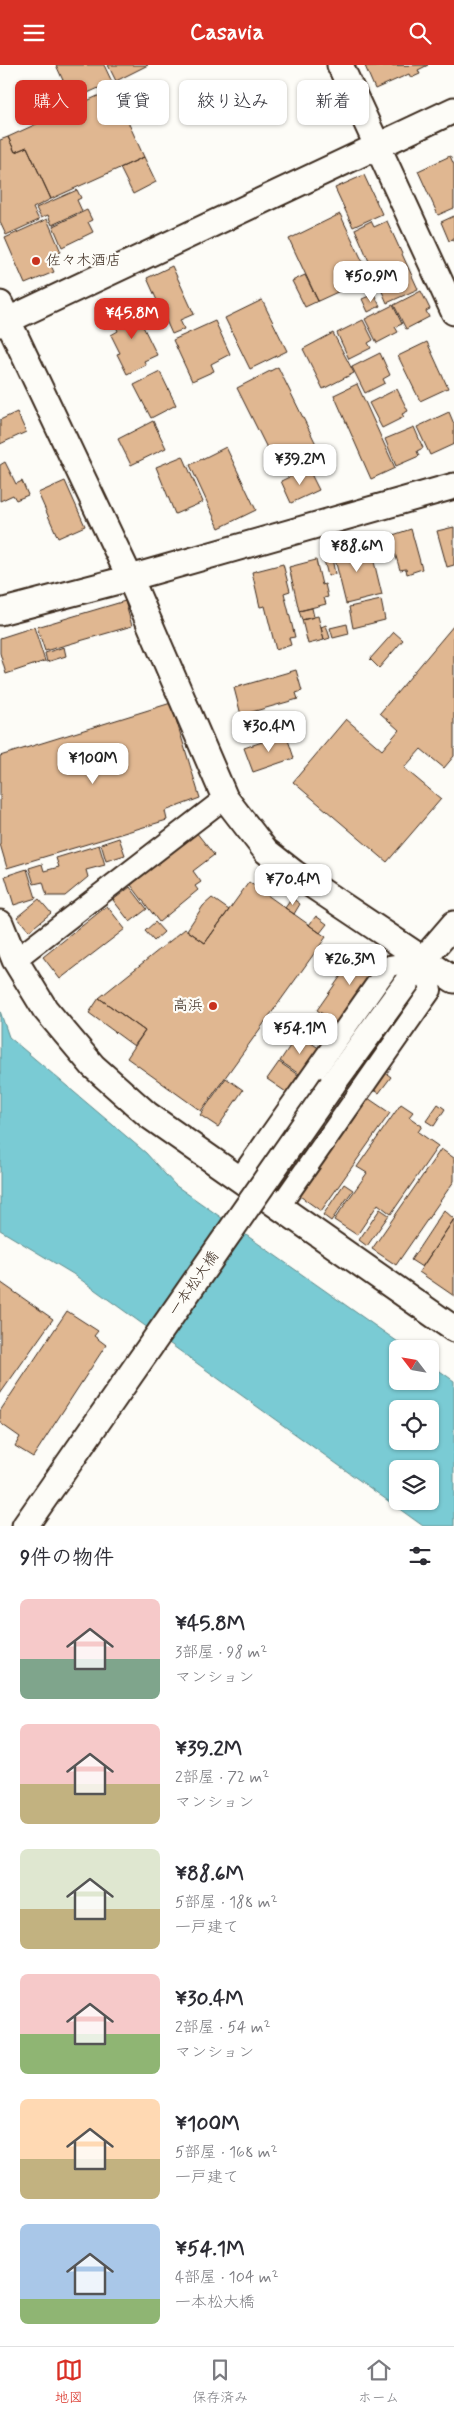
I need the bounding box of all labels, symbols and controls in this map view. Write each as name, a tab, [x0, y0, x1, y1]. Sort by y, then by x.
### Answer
icon: menu	[20, 19, 48, 47]
text: Casavia	[190, 19, 264, 47]
icon: search	[406, 19, 434, 47]
chip: 購入	[15, 80, 87, 125]
chip: 賃貸	[97, 80, 169, 125]
chip: 絞り込み	[179, 80, 287, 125]
chip: 新着	[297, 80, 369, 125]
place label: 佐々木酒店	[46, 251, 121, 271]
marker: 佐々木酒店	[30, 255, 42, 267]
pin: ¥50.9M	[330, 261, 412, 303]
text: ¥50.9M	[344, 266, 398, 287]
pin: ¥45.8M	[91, 297, 173, 340]
text: ¥45.8M	[105, 303, 159, 324]
pin: ¥39.2M	[259, 443, 341, 486]
text: ¥39.2M	[274, 449, 326, 470]
pin: ¥88.6M	[316, 531, 398, 573]
text: ¥88.6M	[331, 536, 383, 557]
pin: ¥30.4M	[228, 711, 310, 753]
text: ¥30.4M	[243, 716, 295, 737]
pin: ¥100M	[58, 743, 128, 785]
text: ¥100M	[68, 748, 118, 769]
pin: ¥70.4M	[252, 863, 334, 906]
text: ¥70.4M	[266, 869, 320, 890]
pin: ¥26.3M	[309, 943, 391, 986]
text: ¥26.3M	[325, 949, 375, 970]
place label: 高浜	[173, 996, 203, 1016]
marker: 高浜	[207, 1000, 219, 1012]
pin: ¥54.1M	[259, 1013, 341, 1055]
text: ¥54.1M	[273, 1018, 327, 1039]
street label: 一本松大橋	[164, 1248, 224, 1320]
north arrow	[389, 1340, 439, 1390]
map controls	[389, 1340, 439, 1510]
button: locate	[389, 1400, 439, 1450]
button: layers	[389, 1460, 439, 1510]
icon: filters	[406, 1542, 434, 1570]
text: 9件の物件	[20, 1544, 114, 1572]
text: ¥45.8M	[175, 1610, 245, 1638]
icon: home	[60, 1619, 120, 1679]
text: 3部屋 · 98 m²	[175, 1642, 267, 1663]
text: マンション	[175, 1667, 254, 1688]
text: ¥39.2M	[175, 1735, 242, 1763]
icon: home	[60, 1744, 120, 1804]
text: 2部屋 · 72 m²	[175, 1767, 269, 1788]
text: マンション	[175, 1792, 254, 1813]
text: ¥88.6M	[175, 1860, 244, 1888]
icon: home	[60, 1869, 120, 1929]
text: 5部屋 · 188 m²	[175, 1892, 278, 1913]
text: 一戸建て	[175, 1917, 239, 1938]
text: ¥30.4M	[175, 1985, 244, 2013]
icon: home	[60, 1994, 120, 2054]
text: 2部屋 · 54 m²	[175, 2017, 271, 2038]
text: マンション	[175, 2042, 254, 2063]
text: ¥100M	[175, 2110, 240, 2138]
icon: home	[60, 2119, 120, 2179]
text: 5部屋 · 168 m²	[175, 2142, 278, 2163]
text: 一戸建て	[175, 2167, 239, 2188]
text: ¥54.1M	[175, 2235, 245, 2263]
icon: home	[60, 2244, 120, 2304]
text: 4部屋 · 104 m²	[175, 2267, 279, 2288]
text: 一本松大橋	[175, 2292, 255, 2313]
tab: 地図	[55, 2356, 83, 2407]
tab: 保存済み	[192, 2356, 248, 2407]
tab: ホーム	[358, 2356, 399, 2407]

